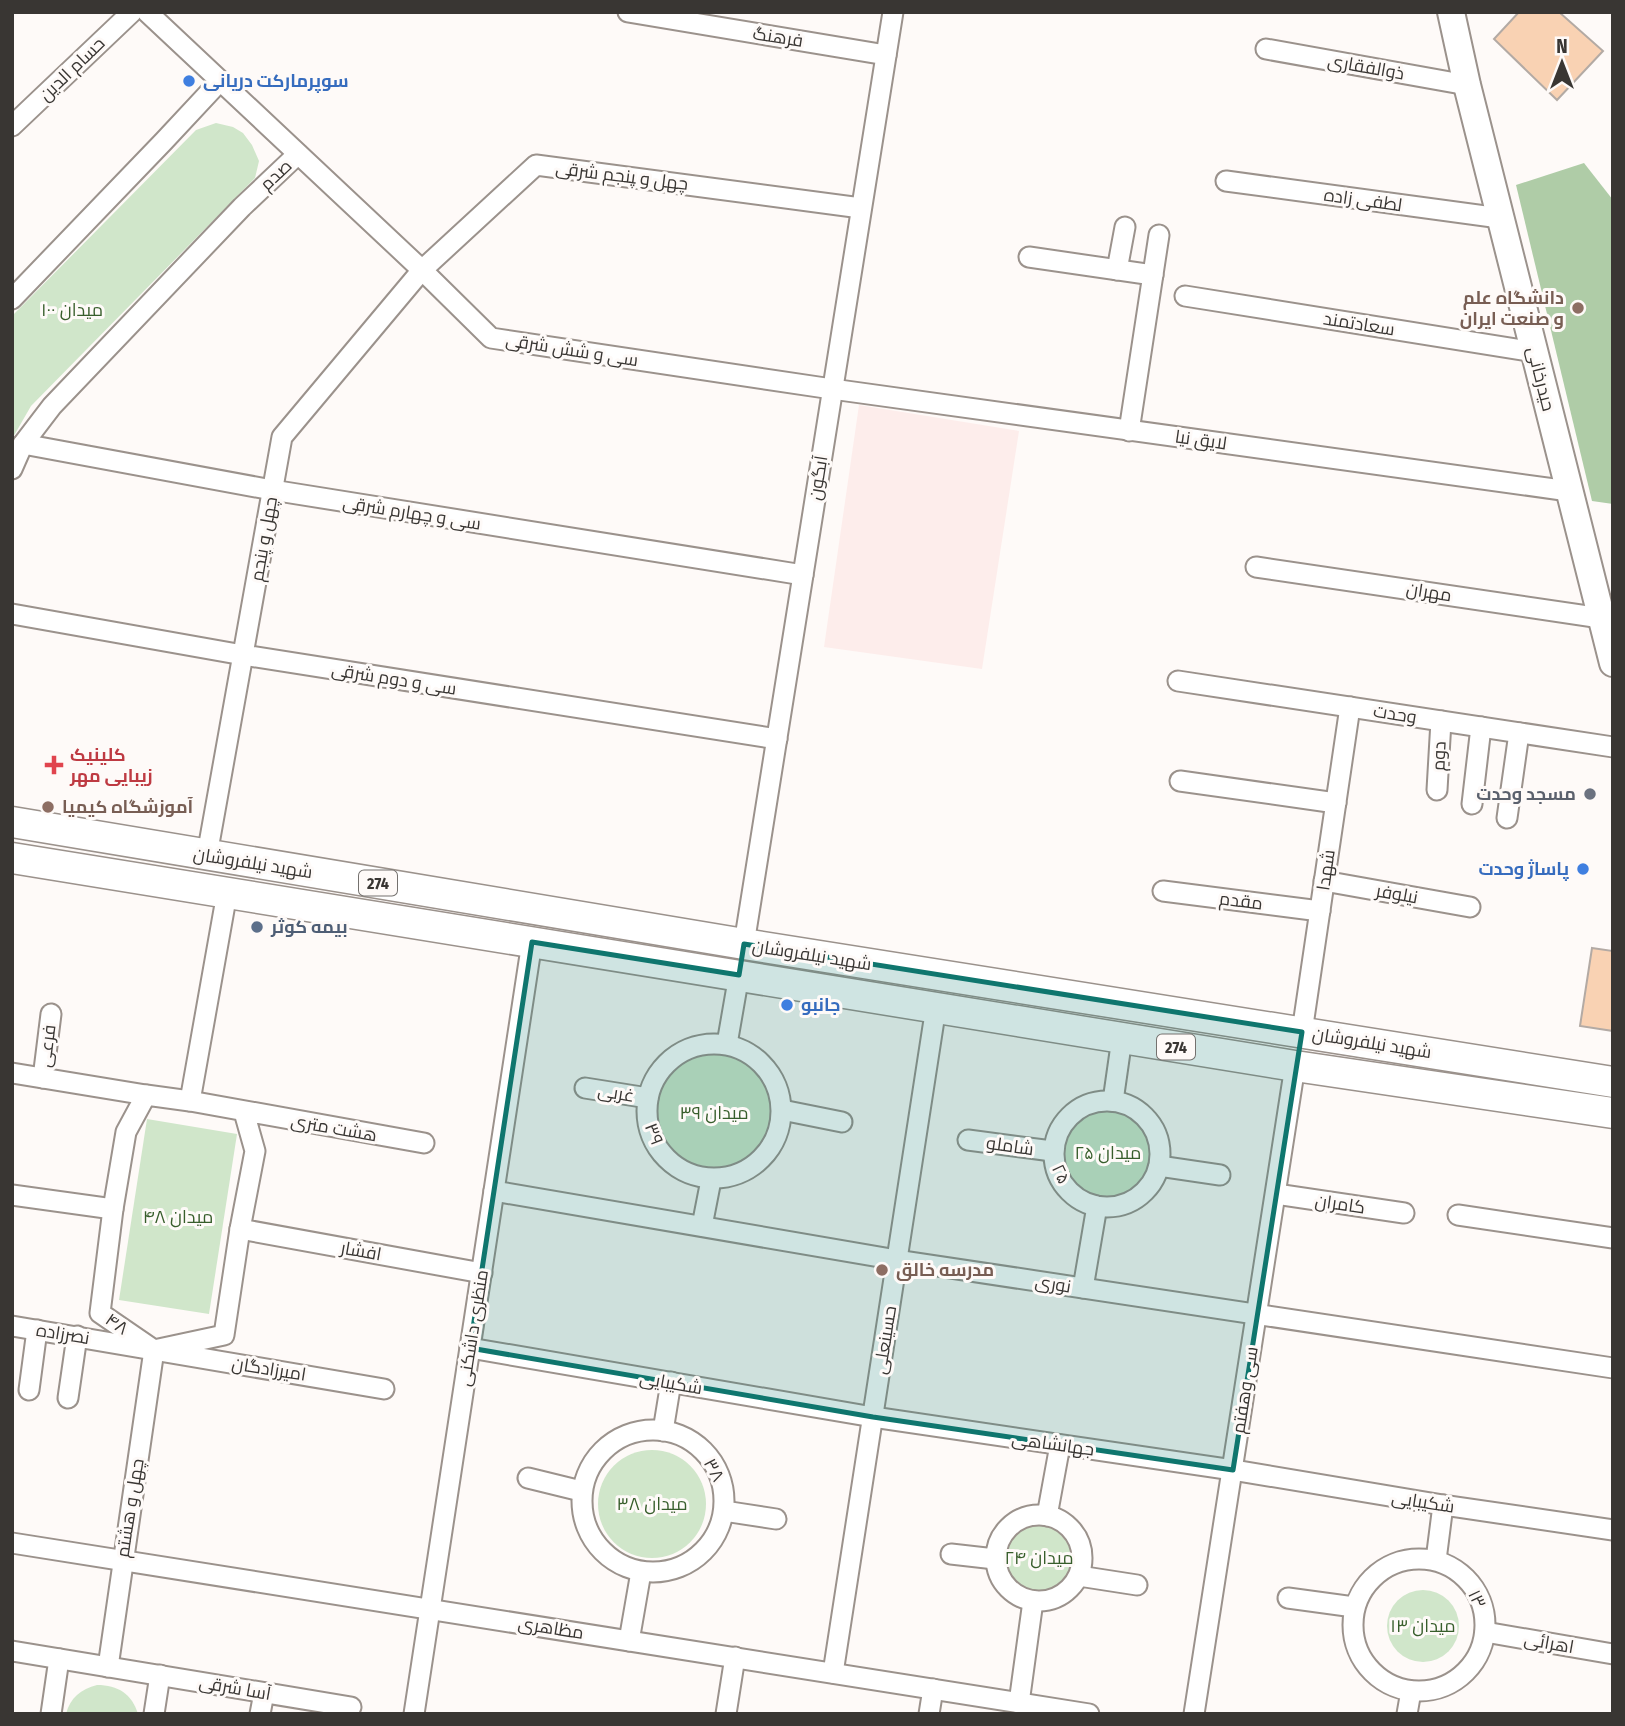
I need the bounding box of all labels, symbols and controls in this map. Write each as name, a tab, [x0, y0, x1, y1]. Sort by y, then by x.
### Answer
street label: فرهنگ	[751, 22, 805, 52]
north arrow	[1527, 28, 1597, 98]
street label: حسام الدین	[34, 32, 110, 106]
text: N	[1556, 35, 1568, 58]
street label: ذوالفقاری	[1326, 49, 1406, 85]
place label: سوپرمارکت دریانی	[203, 70, 349, 93]
marker: سوپرمارکت دریانی	[181, 73, 197, 89]
street label: صدم	[255, 155, 297, 196]
street label: چهل و ‍پنجم شرقی	[554, 157, 690, 196]
street label: لطفی زاده	[1322, 184, 1404, 216]
place label: دانشگاه علم و صنعت ایران	[1460, 287, 1564, 330]
park label: میدان ۱۰۰	[41, 299, 103, 321]
marker: دانشگاه علم و صنعت ایران	[1570, 300, 1586, 316]
street label: سعادتمند	[1322, 307, 1396, 341]
street label: سی و شش شرقی	[504, 329, 640, 371]
street label: حیدرخانی	[1522, 344, 1560, 414]
street label: لایق نیا	[1174, 425, 1228, 456]
street label: آبگون	[804, 454, 832, 502]
street label: سی و چهارم شرقی	[341, 491, 483, 536]
street label: چهل و پنجم	[246, 495, 283, 583]
street label: مهران	[1405, 578, 1453, 606]
street label: سی و دوم شرقی	[330, 658, 458, 701]
street label: وحدت	[1372, 700, 1418, 728]
street label: دوم	[1427, 741, 1452, 771]
place label: کلینیک زیبایی مهر	[69, 744, 153, 787]
marker: کلینیک زیبایی مهر	[44, 755, 64, 775]
place label: مسجد وحدت	[1476, 783, 1576, 805]
marker: مسجد وحدت	[1582, 786, 1598, 802]
place label: آموزشگاه کیمیا	[62, 796, 194, 818]
marker: آموزشگاه کیمیا	[40, 799, 56, 815]
street label: شهید نیلفروشان	[192, 843, 314, 883]
street label: شهدا	[1312, 848, 1340, 892]
place label: پاساژ وحدت	[1478, 858, 1569, 881]
marker: پاساژ وحدت	[1575, 861, 1591, 877]
road number: 274	[359, 870, 397, 896]
street label: نیلوفر	[1373, 879, 1420, 909]
street label: مقدم	[1218, 887, 1264, 916]
place label: بیمه کوثر	[270, 916, 348, 938]
marker: بیمه کوثر	[249, 919, 265, 935]
street label: شهید نیلفروشان	[751, 935, 873, 975]
place label: جانبو	[801, 994, 840, 1016]
marker: جانبو	[779, 997, 795, 1013]
street label: فرعی	[33, 1023, 61, 1069]
street label: شهید نیلفروشان	[1311, 1023, 1433, 1063]
road number: 274	[1157, 1035, 1195, 1060]
street label: غربی	[596, 1079, 636, 1107]
park label: میدان ۳۹	[679, 1102, 749, 1124]
street label: هشت متری	[289, 1110, 379, 1146]
street label: ۳۹	[640, 1120, 668, 1148]
street label: شاملو	[985, 1132, 1035, 1160]
park label: میدان ۲۵	[1075, 1142, 1141, 1164]
street label: ۲۵	[1047, 1161, 1075, 1187]
street label: کامران	[1314, 1190, 1366, 1218]
park label: میدان ۴۸	[143, 1206, 213, 1228]
street label: افشار	[338, 1236, 383, 1265]
place label: مدرسه خالق	[896, 1259, 994, 1281]
marker: مدرسه خالق	[874, 1262, 890, 1278]
street label: منظری داشکنی	[453, 1268, 493, 1388]
street label: نوری	[1033, 1270, 1073, 1298]
street label: حسینعلی	[869, 1304, 901, 1376]
street label: ۴۸	[101, 1308, 133, 1340]
street label: نصرزاده	[35, 1319, 91, 1349]
street label: سی وهفتم	[1227, 1345, 1264, 1435]
street label: امیرزادگان	[230, 1352, 308, 1386]
street label: شکیبایی	[638, 1367, 704, 1399]
street label: جهانشاهی	[1010, 1427, 1096, 1461]
street label: ۳۸	[699, 1455, 729, 1485]
street label: چهل و هشتم	[111, 1457, 150, 1559]
street label: شکیبایی	[1390, 1486, 1456, 1518]
park label: میدان ۳۸	[617, 1493, 687, 1515]
park label: میدان ۲۴	[1005, 1547, 1074, 1569]
street label: ۱۳	[1463, 1586, 1491, 1612]
street label: مظاهری	[517, 1612, 585, 1644]
park label: میدان ۱۳	[1390, 1615, 1456, 1637]
street label: اهرائی	[1522, 1628, 1576, 1658]
street label: آسا شرقی	[197, 1671, 273, 1705]

